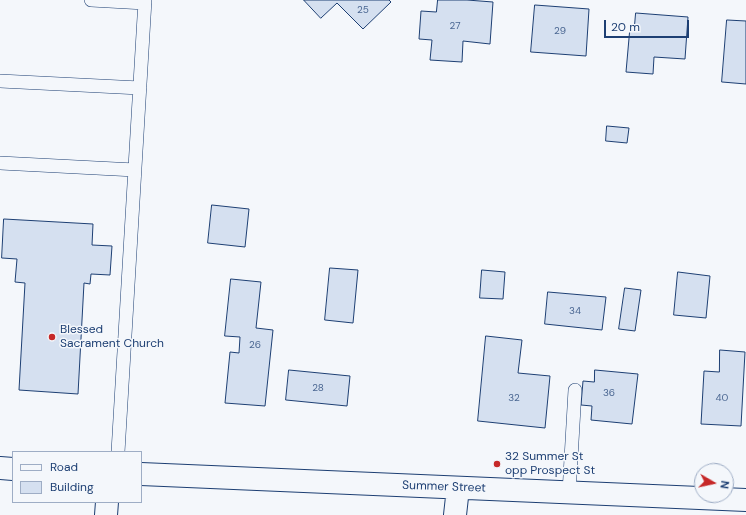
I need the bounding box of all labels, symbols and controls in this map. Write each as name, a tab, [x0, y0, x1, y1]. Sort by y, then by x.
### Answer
house number: 25	[357, 4, 369, 16]
scale bar	[606, 12, 691, 38]
text: 20 m	[611, 19, 640, 35]
house number: 27	[450, 20, 460, 32]
house number: 29	[554, 25, 566, 37]
house number: 34	[569, 305, 581, 317]
place label: Blessed Sacrament Church	[60, 323, 164, 351]
marker: Blessed Sacrament Church	[47, 332, 57, 342]
house number: 26	[249, 339, 261, 351]
house number: 28	[312, 382, 324, 394]
house number: 36	[603, 387, 615, 399]
house number: 32	[508, 392, 520, 404]
house number: 40	[716, 392, 728, 404]
place label: 32 Summer St opp Prospect St	[505, 450, 595, 478]
legend	[12, 451, 142, 503]
text: Road	[50, 459, 78, 475]
marker: 32 Summer St opp Prospect St	[492, 459, 502, 469]
north arrow	[694, 463, 734, 503]
street label: Summer Street	[402, 478, 486, 496]
text: Building	[50, 479, 94, 495]
text: N	[717, 480, 732, 490]

